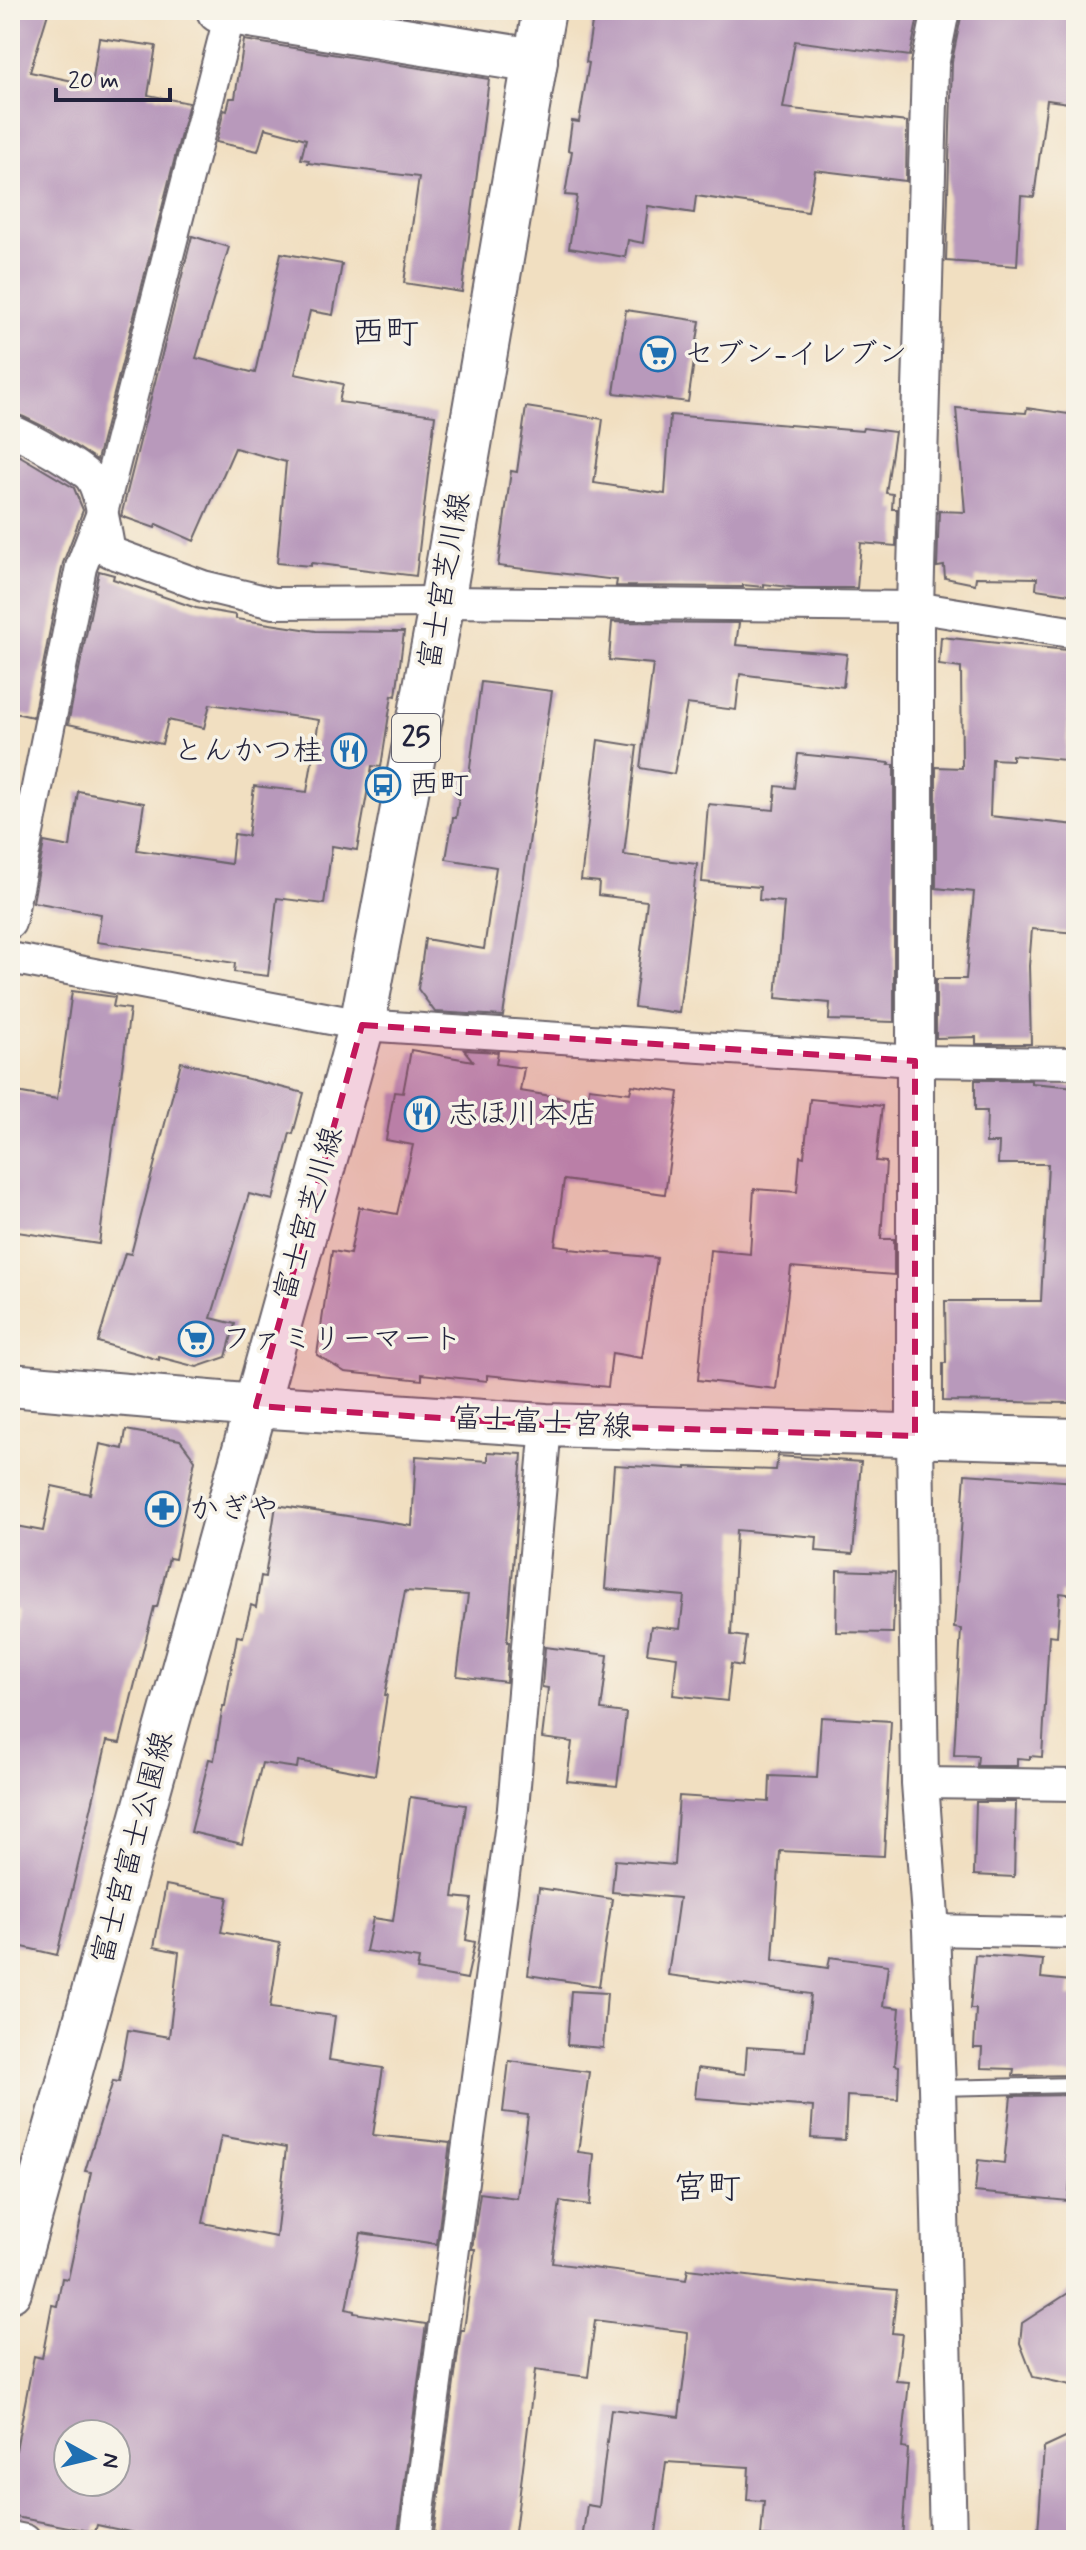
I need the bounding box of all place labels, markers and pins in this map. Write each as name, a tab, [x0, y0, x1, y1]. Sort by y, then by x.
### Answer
supermarket icon: セブン-イレブン	[639, 335, 677, 373]
place label: セブン-イレブン	[684, 335, 907, 374]
place label: とんかつ桂	[173, 732, 323, 771]
restaurant icon: とんかつ桂	[330, 732, 368, 770]
bus stop icon: 西町	[364, 766, 402, 804]
place label: 西町	[409, 766, 469, 805]
restaurant icon: 志ほ川本店	[403, 1095, 441, 1133]
place label: 志ほ川本店	[448, 1095, 598, 1134]
supermarket icon: ファミリーマート	[177, 1320, 215, 1358]
place label: ファミリーマート	[222, 1320, 463, 1359]
pharmacy icon: かぎや	[144, 1490, 182, 1528]
place label: かぎや	[189, 1490, 279, 1529]

